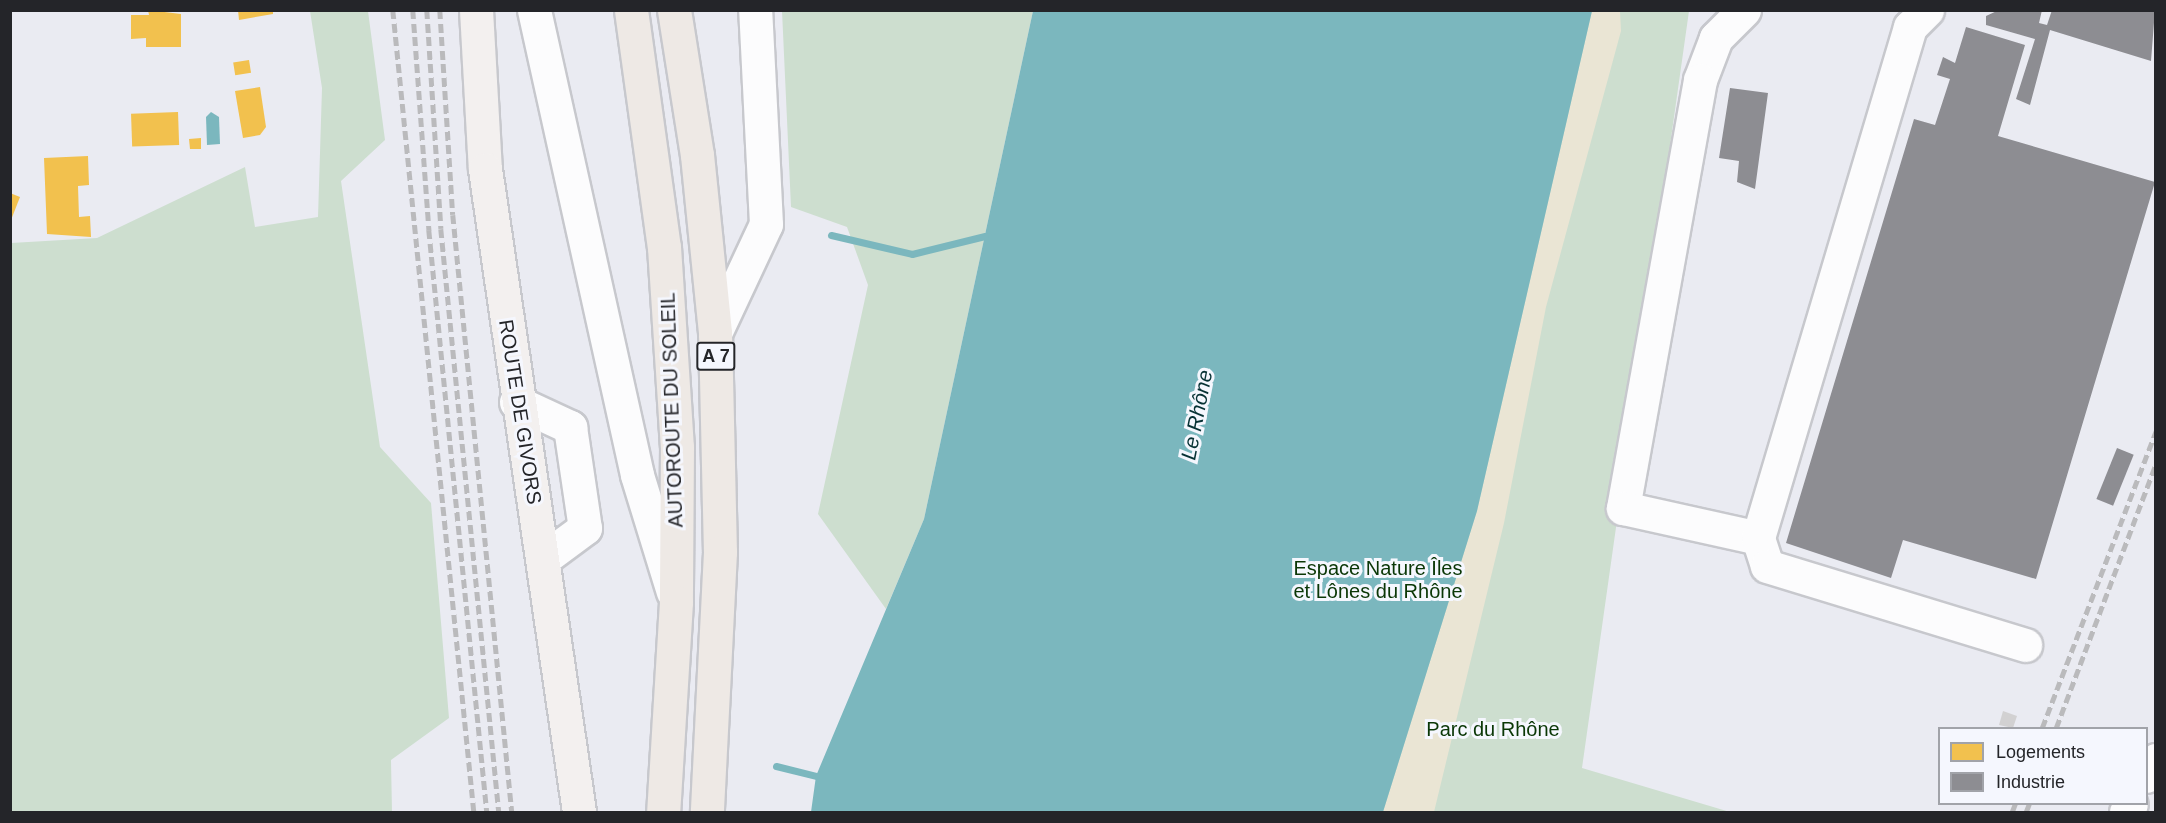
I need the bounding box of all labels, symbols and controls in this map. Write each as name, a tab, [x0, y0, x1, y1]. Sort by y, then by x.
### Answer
street label: AUTOROUTE DU SOLEIL	[656, 292, 688, 528]
street label: ROUTE DE GIVORS	[494, 318, 546, 506]
road number: A 7	[695, 341, 737, 371]
water label: Le Rhône	[1176, 368, 1218, 462]
park label: Espace Nature Îles et Lônes du Rhône	[1293, 556, 1463, 603]
park label: Parc du Rhône	[1426, 717, 1560, 741]
legend	[1938, 727, 2148, 805]
text: Logements	[1996, 742, 2085, 762]
text: Industrie	[1996, 772, 2065, 792]

